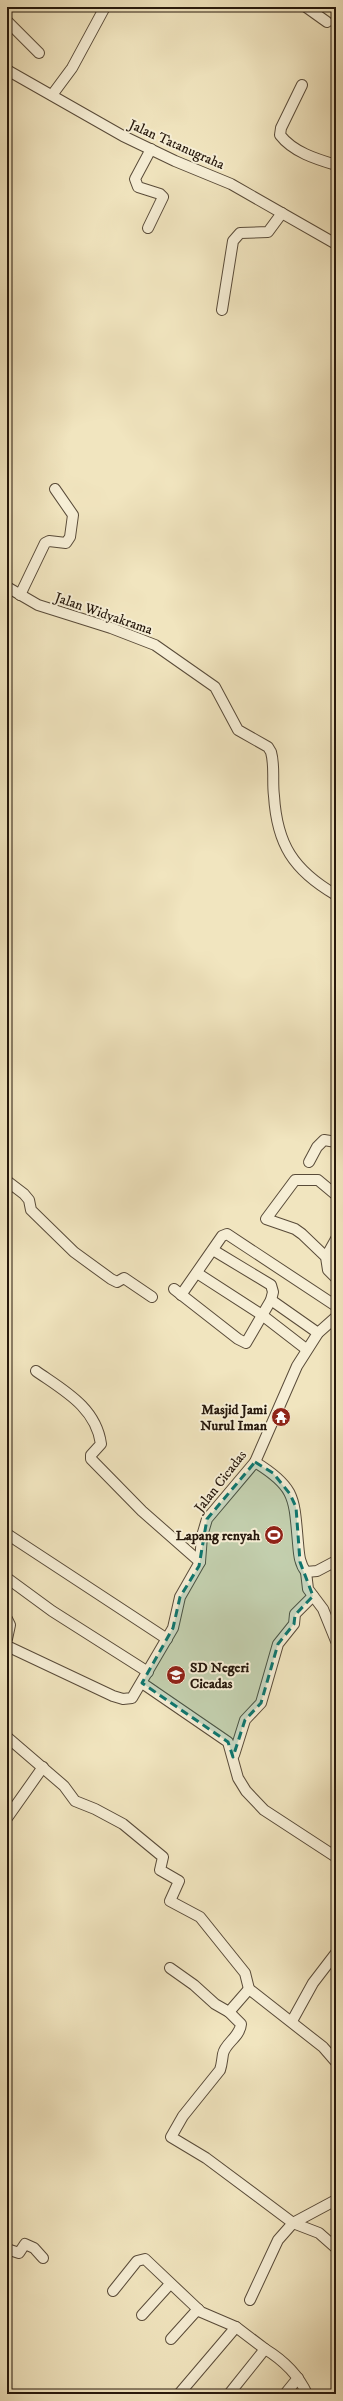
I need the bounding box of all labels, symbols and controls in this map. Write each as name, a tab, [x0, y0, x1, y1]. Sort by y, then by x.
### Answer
street label: Jalan Tatanugraha	[124, 115, 227, 174]
street label: Jalan Widyakrama	[51, 588, 155, 639]
place label: Masjid Jami Nurul Iman	[200, 1401, 268, 1435]
temple icon: Masjid Jami Nurul Iman	[270, 1406, 292, 1428]
street label: Jalan Cicadas	[190, 1447, 251, 1518]
sports icon: Lapang renyah	[263, 1524, 285, 1546]
place label: Lapang renyah	[176, 1527, 261, 1545]
place label: SD Negeri Cicadas	[190, 1659, 250, 1693]
school or university icon: SD Negeri Cicadas	[165, 1664, 187, 1686]

